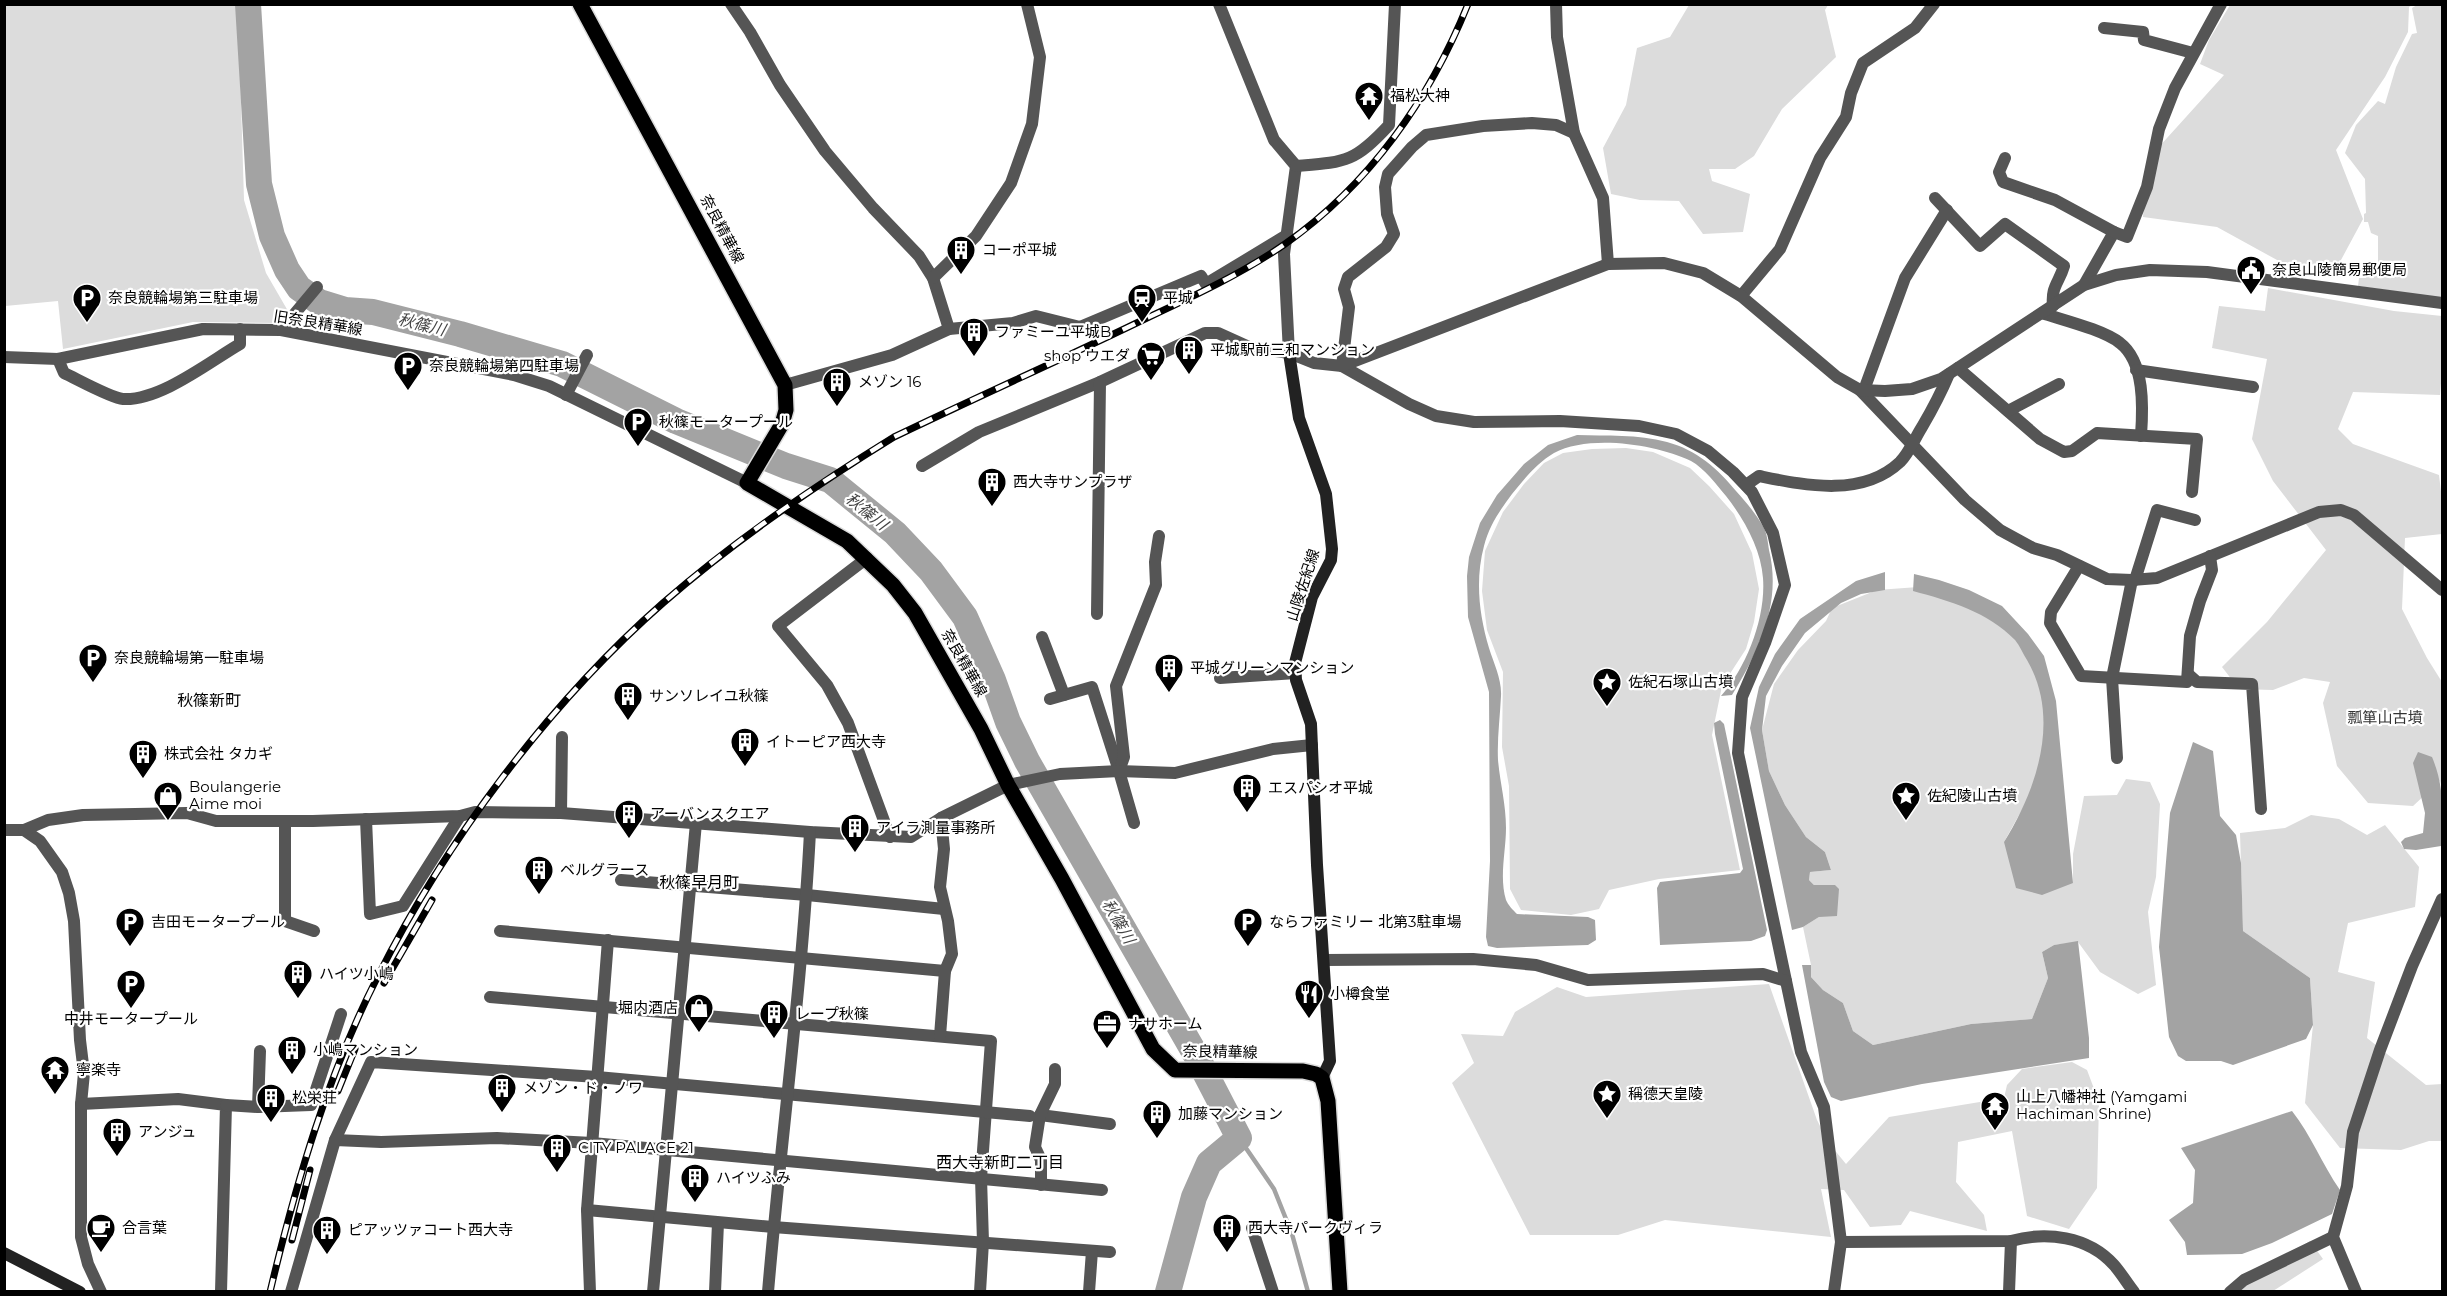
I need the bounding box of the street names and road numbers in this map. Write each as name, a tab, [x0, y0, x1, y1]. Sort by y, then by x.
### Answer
street label: 奈良精華線	[696, 191, 748, 266]
street label: 旧奈良精華線	[272, 306, 364, 339]
street label: 山陵佐紀線	[1282, 546, 1323, 623]
street label: 奈良精華線	[937, 626, 991, 700]
street label: 奈良精華線	[1182, 1041, 1258, 1062]

